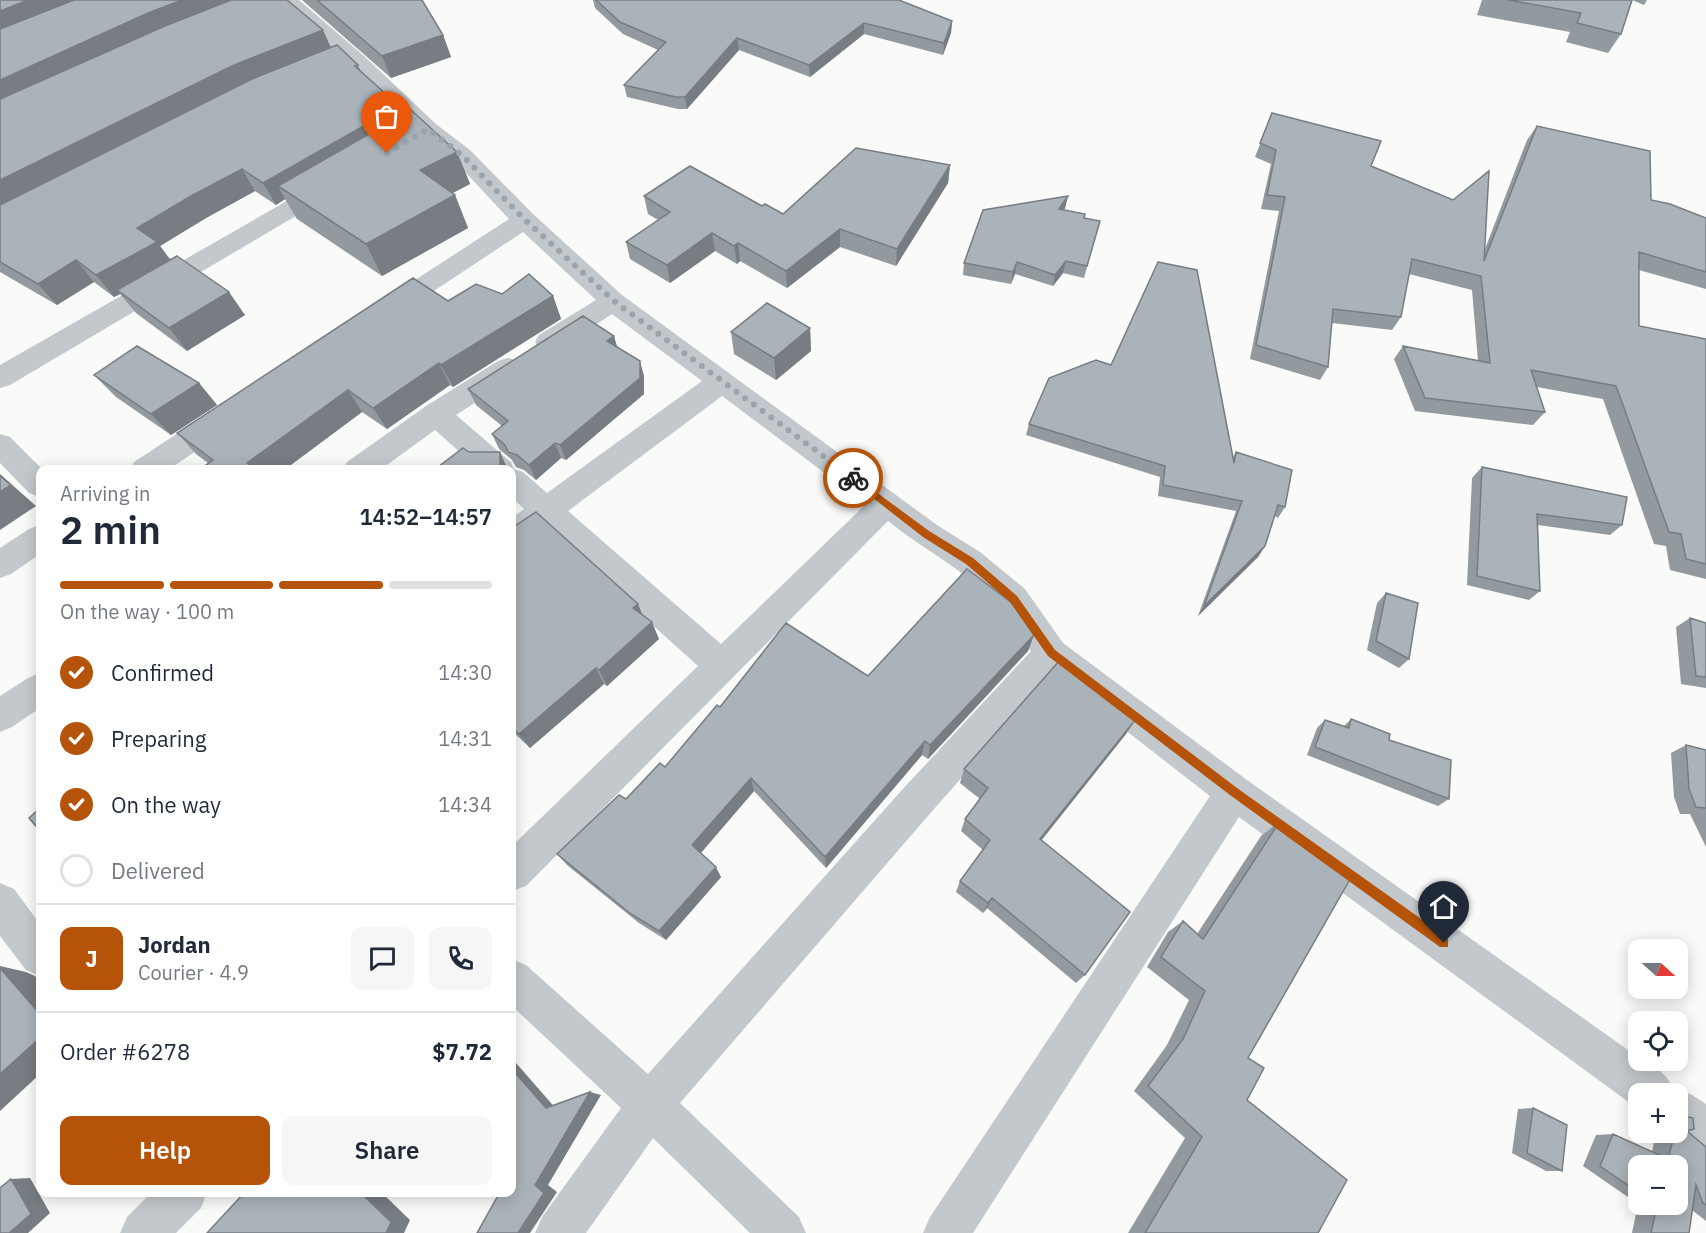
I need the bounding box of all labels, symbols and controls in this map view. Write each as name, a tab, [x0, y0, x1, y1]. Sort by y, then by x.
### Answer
pin	[361, 91, 412, 153]
icon: bag	[370, 100, 403, 133]
courier	[823, 448, 883, 508]
icon: bike	[837, 462, 870, 495]
text: Arriving in	[60, 480, 150, 507]
text: 14:52–14:57	[359, 502, 492, 531]
text: 2 min	[60, 504, 161, 555]
text: On the way · 100 m	[60, 598, 234, 625]
icon: check	[60, 656, 93, 689]
text: Confirmed	[111, 658, 214, 687]
text: 14:30	[438, 659, 492, 686]
icon: check	[60, 722, 93, 755]
text: Preparing	[111, 724, 206, 753]
text: 14:31	[438, 725, 492, 752]
icon: check	[60, 788, 93, 821]
text: On the way	[111, 790, 221, 819]
text: 14:34	[438, 791, 492, 818]
text: Delivered	[111, 856, 205, 885]
pin	[1418, 881, 1469, 943]
icon: home	[1427, 890, 1460, 923]
button: chat	[351, 927, 414, 990]
button: phone	[429, 927, 492, 990]
text: Jordan	[138, 930, 211, 959]
north arrow	[1628, 939, 1688, 999]
map controls	[1628, 939, 1688, 1215]
text: J	[85, 944, 98, 973]
text: Courier · 4.9	[138, 959, 249, 986]
button: locate	[1628, 1011, 1688, 1071]
text: Order #6278	[60, 1037, 190, 1066]
text: $7.72	[432, 1037, 492, 1066]
button: +	[1628, 1083, 1688, 1143]
button: Help	[60, 1116, 270, 1185]
button: Share	[282, 1116, 492, 1185]
button: −	[1628, 1155, 1688, 1215]

